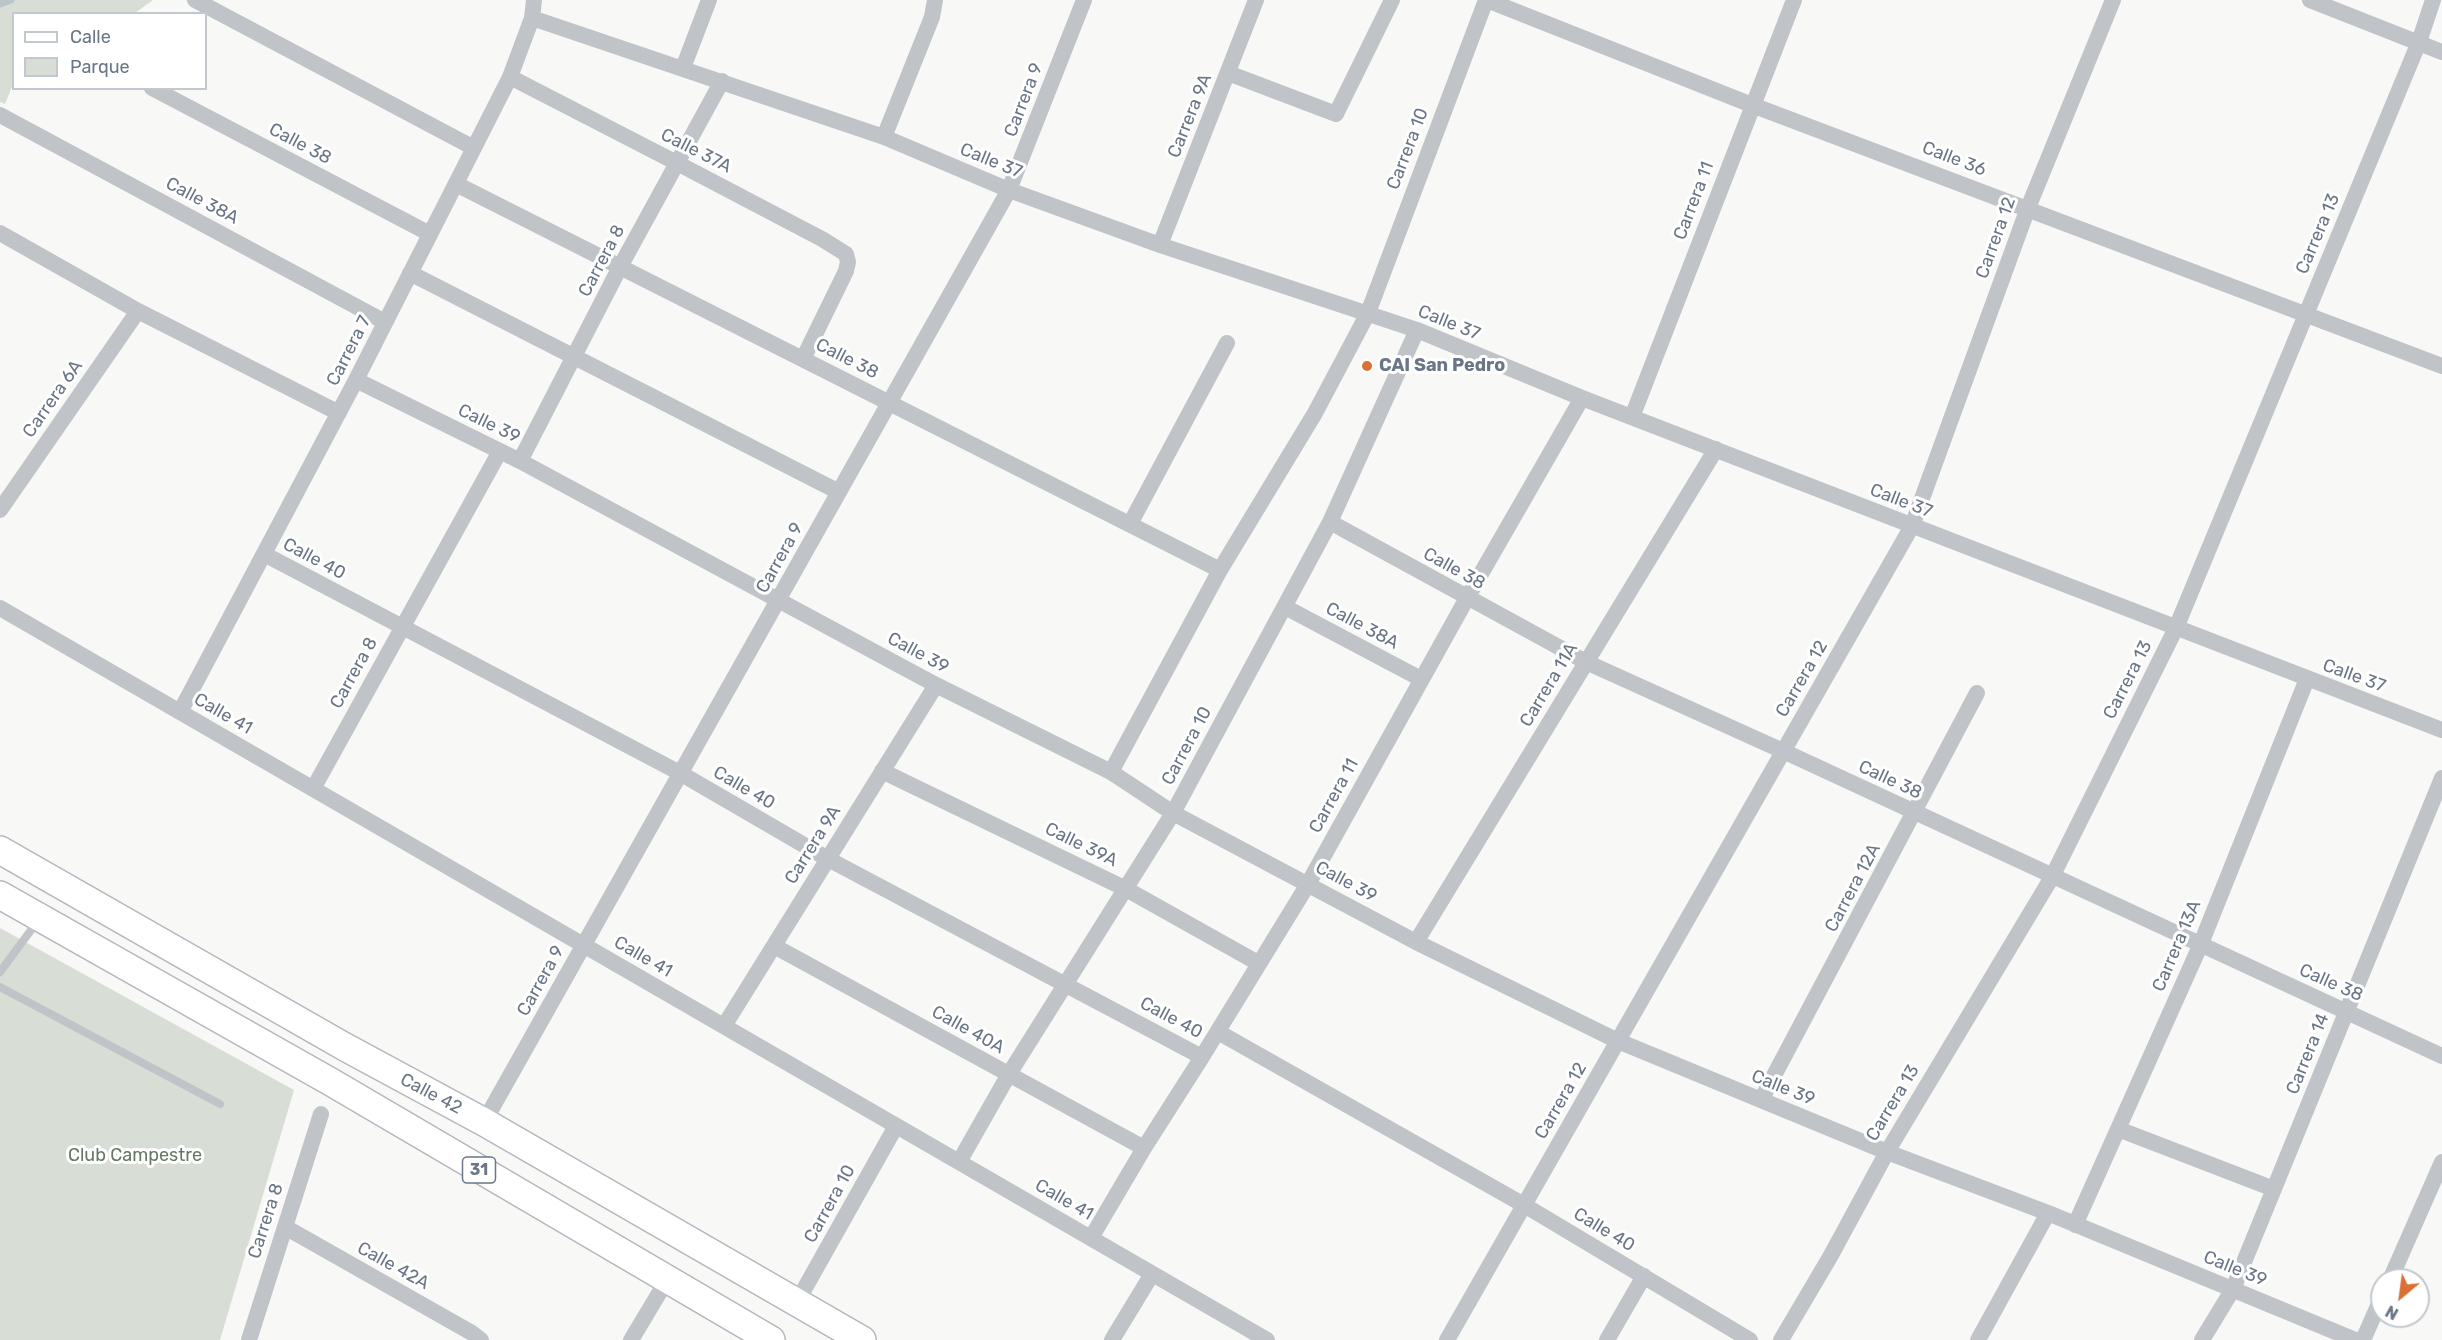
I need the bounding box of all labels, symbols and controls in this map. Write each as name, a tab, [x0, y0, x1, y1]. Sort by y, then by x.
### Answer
legend	[12, 12, 207, 90]
text: Calle	[70, 26, 111, 48]
text: Parque	[70, 56, 130, 78]
street label: Carrera 9	[1000, 60, 1048, 140]
street label: Carrera 9A	[1163, 71, 1217, 161]
street label: Carrera 10	[1383, 105, 1433, 193]
street label: Calle 38	[265, 119, 335, 169]
street label: Calle 37A	[657, 124, 735, 178]
street label: Calle 36	[1919, 137, 1989, 181]
street label: Calle 37	[957, 139, 1025, 183]
street label: Carrera 11	[1669, 159, 1719, 243]
street label: Calle 38A	[162, 173, 242, 229]
street label: Carrera 13	[2291, 191, 2345, 277]
street label: Carrera 12	[1971, 194, 2021, 282]
street label: Carrera 8	[574, 221, 630, 301]
street label: Calle 37	[1415, 301, 1483, 345]
street label: Carrera 7	[322, 312, 376, 390]
street label: Calle 38	[812, 334, 882, 384]
place label: CAI San Pedro	[1379, 355, 1505, 377]
street label: Carrera 6A	[18, 356, 88, 442]
marker: CAI San Pedro	[1360, 359, 1374, 373]
street label: Calle 39	[454, 400, 524, 448]
street label: Calle 37	[1867, 479, 1935, 523]
street label: Carrera 9	[752, 519, 808, 597]
street label: Calle 40	[279, 534, 349, 584]
street label: Calle 38	[1419, 543, 1489, 595]
street label: Calle 38A	[1322, 598, 1402, 654]
street label: Calle 39	[884, 628, 952, 678]
street label: Carrera 8	[326, 634, 382, 712]
street label: Carrera 12	[1771, 637, 1833, 721]
street label: Carrera 13	[2099, 637, 2157, 723]
street label: Carrera 11A	[1516, 639, 1582, 731]
street label: Calle 37	[2320, 655, 2388, 697]
street label: Calle 41	[190, 689, 256, 739]
street label: Carrera 10	[1157, 703, 1217, 789]
street label: Carrera 11	[1305, 755, 1363, 837]
street label: Calle 38	[1855, 756, 1925, 804]
street label: Calle 40	[709, 762, 779, 814]
street label: Carrera 9A	[780, 802, 846, 888]
street label: Calle 39A	[1041, 818, 1121, 872]
street label: Carrera 12A	[1821, 840, 1885, 936]
street label: Calle 39	[1312, 857, 1380, 907]
street label: Carrera 13A	[2148, 897, 2206, 995]
street label: Calle 41	[610, 932, 676, 982]
street label: Carrera 9	[513, 942, 569, 1020]
street label: Calle 38	[2296, 959, 2366, 1007]
street label: Calle 40	[1136, 993, 1206, 1043]
street label: Calle 40A	[928, 1001, 1008, 1059]
street label: Carrera 14	[2282, 1010, 2334, 1098]
street label: Carrera 12	[1530, 1059, 1592, 1143]
street label: Carrera 13	[1862, 1061, 1924, 1145]
street label: Calle 39	[1748, 1066, 1818, 1110]
street label: Calle 42	[396, 1069, 466, 1119]
park label: Club Campestre	[68, 1145, 202, 1167]
road number: 31	[462, 1157, 496, 1183]
street label: Carrera 10	[800, 1161, 860, 1247]
street label: Calle 41	[1031, 1175, 1097, 1225]
street label: Carrera 8	[244, 1181, 288, 1261]
street label: Calle 40	[1569, 1203, 1639, 1257]
street label: Calle 42A	[353, 1237, 433, 1295]
street label: Calle 39	[2200, 1247, 2270, 1291]
north arrow	[2370, 1268, 2430, 1328]
text: N	[2382, 1301, 2402, 1324]

